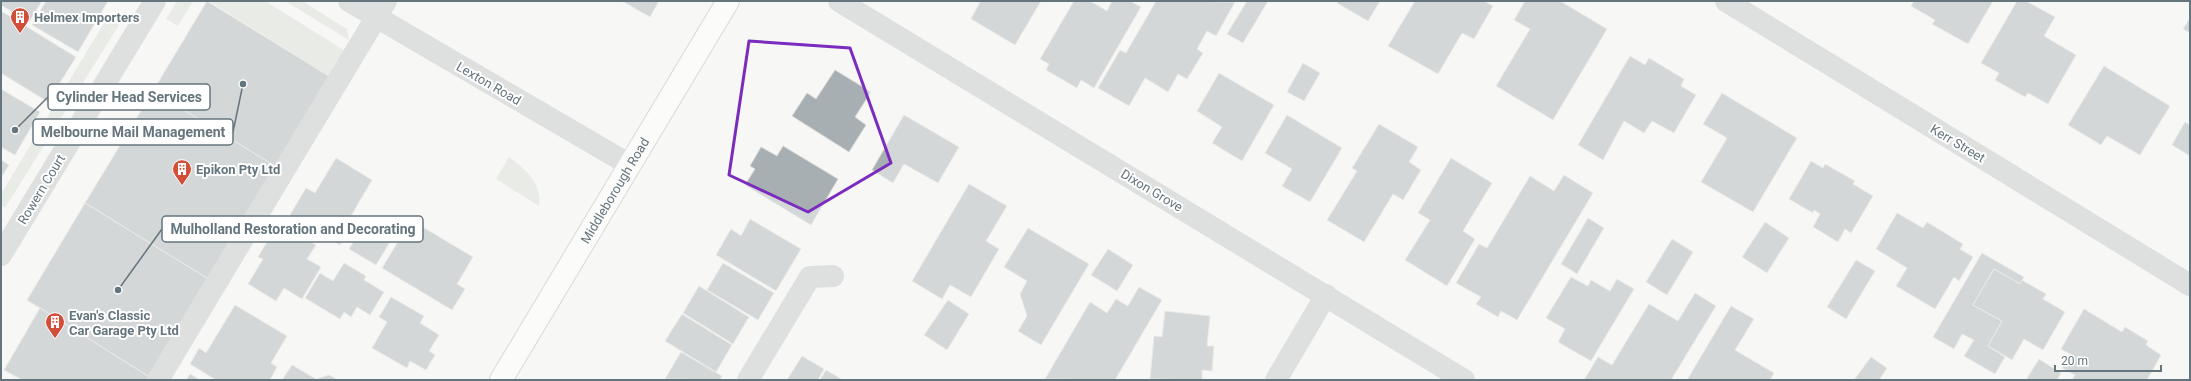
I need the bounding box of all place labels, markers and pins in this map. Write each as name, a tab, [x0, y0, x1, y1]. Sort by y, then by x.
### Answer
building icon: Helmex Importers	[9, 6, 31, 34]
place label: Helmex Importers	[34, 10, 140, 25]
callout: Cylinder Head Services	[48, 84, 210, 110]
callout: Melbourne Mail Management	[33, 119, 233, 145]
building icon: Epikon Pty Ltd	[171, 158, 193, 186]
place label: Epikon Pty Ltd	[196, 162, 280, 177]
callout: Mulholland Restoration and Decorating	[162, 216, 423, 242]
place label: Evan's Classic Car Garage Pty Ltd	[69, 308, 179, 338]
building icon: Evan's Classic Car Garage Pty Ltd	[44, 311, 66, 339]

